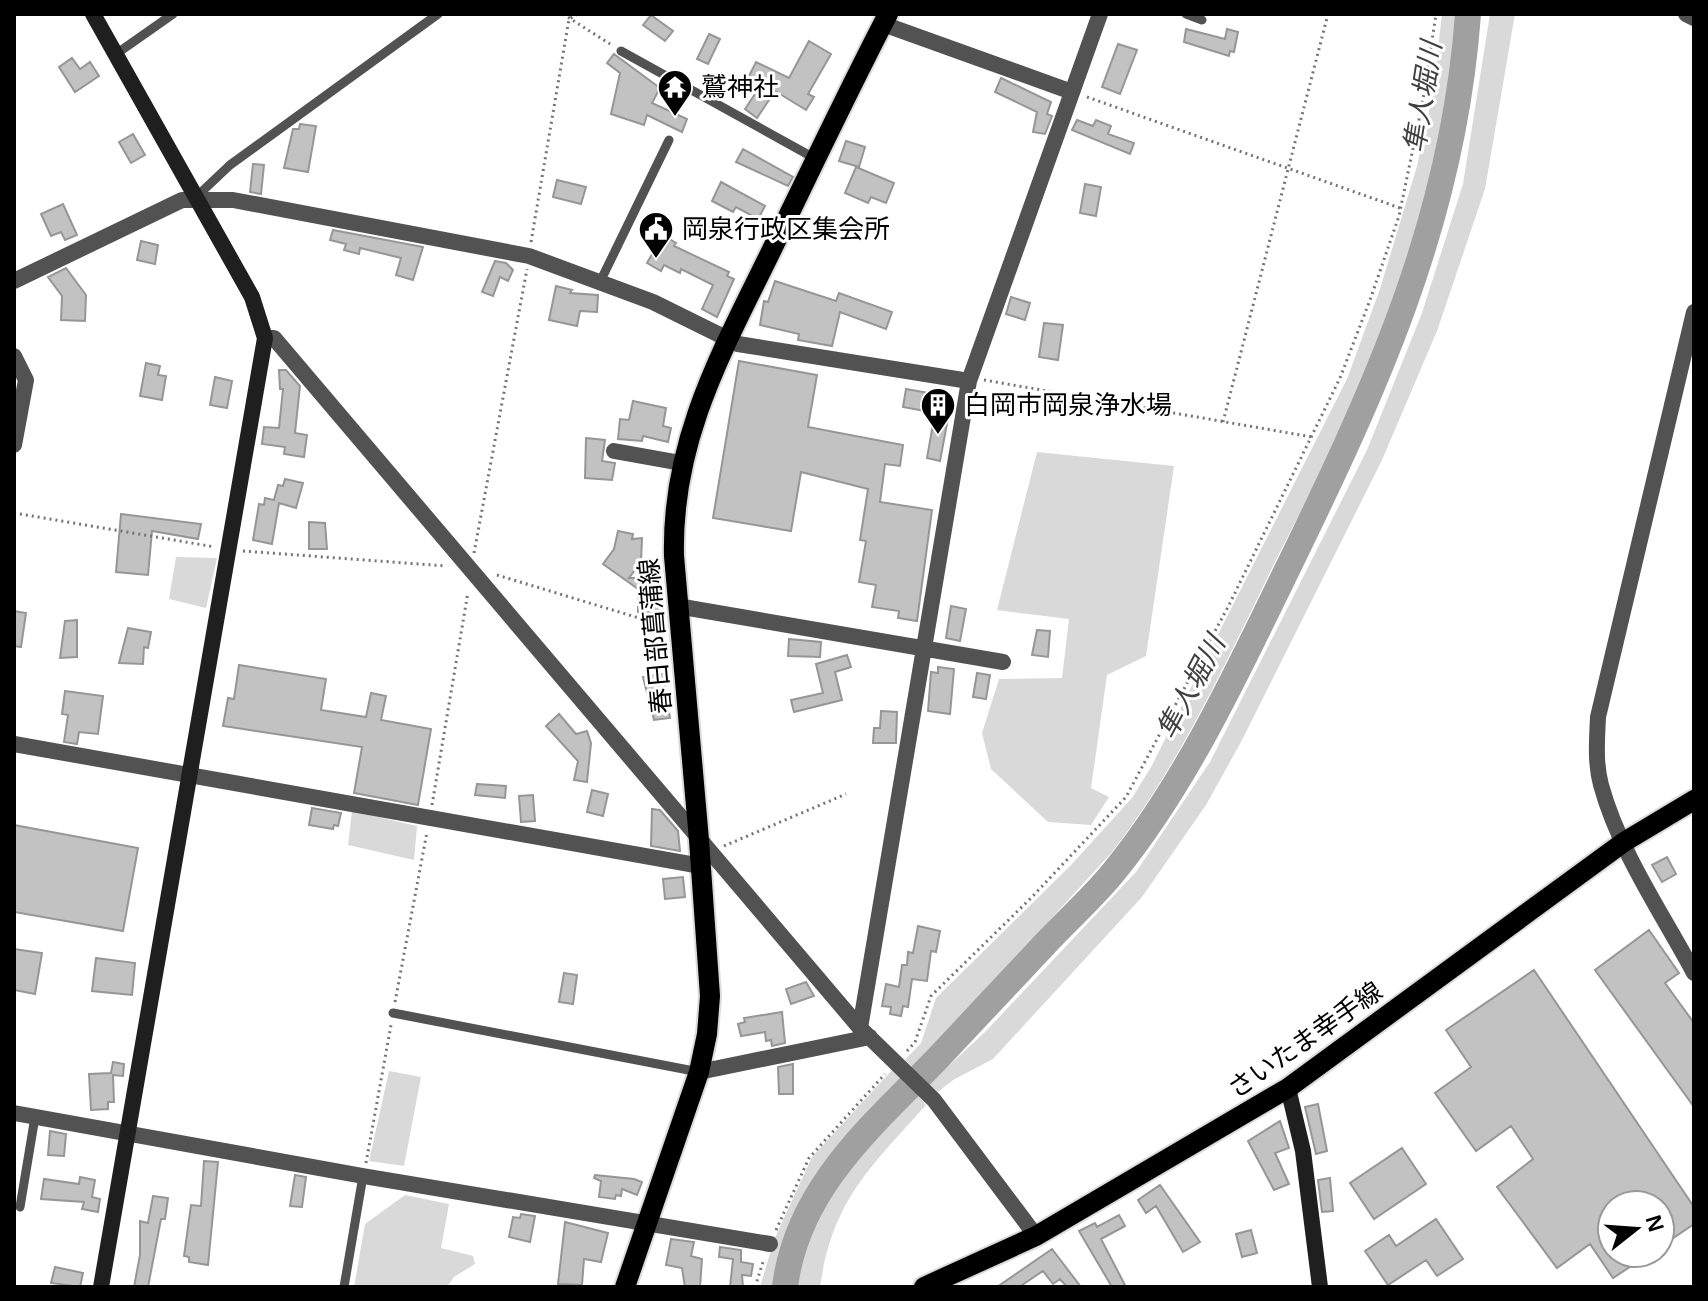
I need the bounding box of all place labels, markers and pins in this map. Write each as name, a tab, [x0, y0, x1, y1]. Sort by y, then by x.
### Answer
temple icon: 鷲神社	[656, 68, 694, 118]
place label: 鷲神社	[701, 72, 779, 102]
public building icon: 岡泉行政区集会所	[637, 210, 675, 260]
place label: 岡泉行政区集会所	[682, 214, 890, 244]
building icon: 白岡市岡泉浄水場	[919, 386, 957, 436]
place label: 白岡市岡泉浄水場	[964, 390, 1172, 420]

